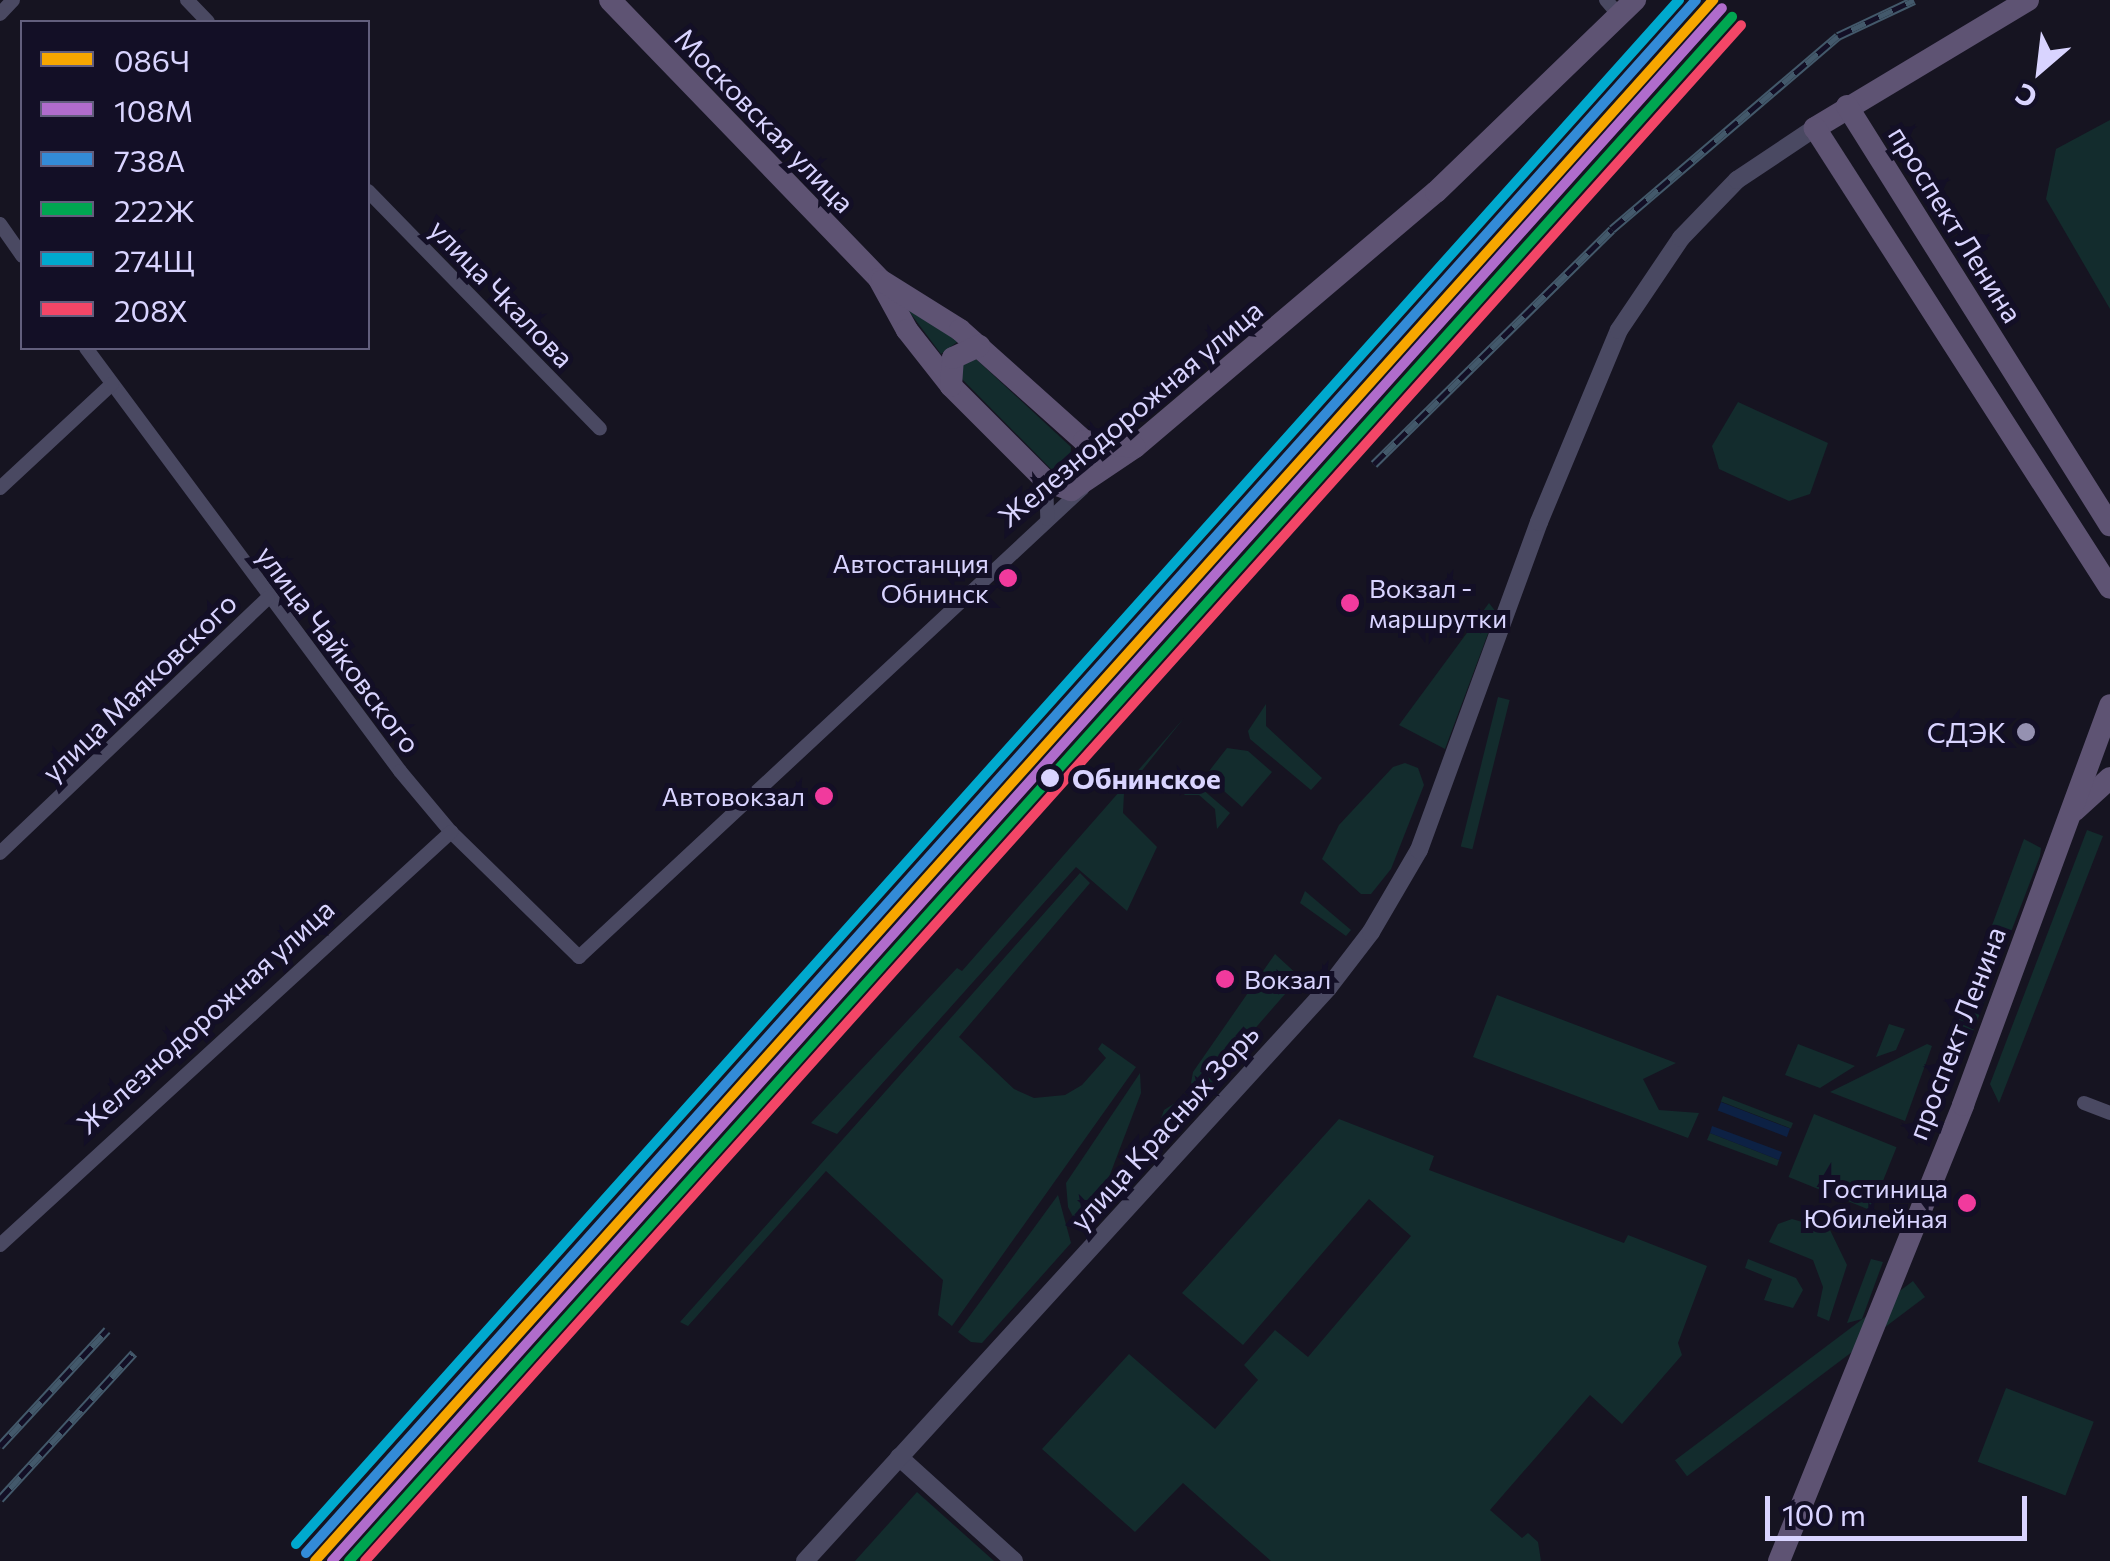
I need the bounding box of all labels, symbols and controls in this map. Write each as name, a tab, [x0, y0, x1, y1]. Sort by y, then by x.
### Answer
legend	[20, 20, 370, 350]
north arrow	[1990, 20, 2090, 120]
street label: Московская улица	[668, 21, 862, 219]
text: 086Ч	[114, 41, 190, 78]
text: С	[2009, 77, 2042, 116]
text: 108М	[114, 91, 193, 128]
street label: проспект Ленина	[1882, 120, 2030, 328]
text: 738А	[114, 141, 185, 178]
text: 222Ж	[114, 191, 195, 228]
street label: улица Чкалова	[423, 212, 581, 374]
text: 274Щ	[114, 241, 195, 278]
text: 208Х	[114, 291, 188, 328]
street label: Железнодорожная улица	[991, 293, 1269, 533]
street label: улица Чайковского	[250, 539, 428, 759]
place label: Автостанция Обнинск	[833, 547, 989, 608]
marker: Автостанция Обнинск	[998, 568, 1018, 588]
place label: Вокзал - маршрутки	[1369, 572, 1507, 634]
street label: улица Маяковского	[35, 586, 243, 788]
marker: Вокзал - маршрутки	[1340, 593, 1360, 613]
place label: СДЭК	[1927, 715, 2006, 749]
marker: СДЭК	[2015, 721, 2037, 743]
place label: Обнинское	[1072, 761, 1221, 795]
marker: Обнинское	[1037, 765, 1063, 791]
place label: Автовокзал	[661, 780, 805, 812]
marker: Автовокзал	[814, 786, 834, 806]
street label: Железнодорожная улица	[69, 892, 341, 1140]
street label: проспект Ленина	[1900, 922, 2012, 1144]
place label: Вокзал	[1244, 963, 1331, 995]
marker: Вокзал	[1215, 969, 1235, 989]
street label: улица Красных Зорь	[1063, 1017, 1265, 1237]
place label: Гостиница Юбилейная	[1804, 1172, 1948, 1234]
marker: Гостиница Юбилейная	[1957, 1193, 1977, 1213]
scale bar	[1770, 1476, 2032, 1538]
text: 100 m	[1782, 1495, 1866, 1532]

